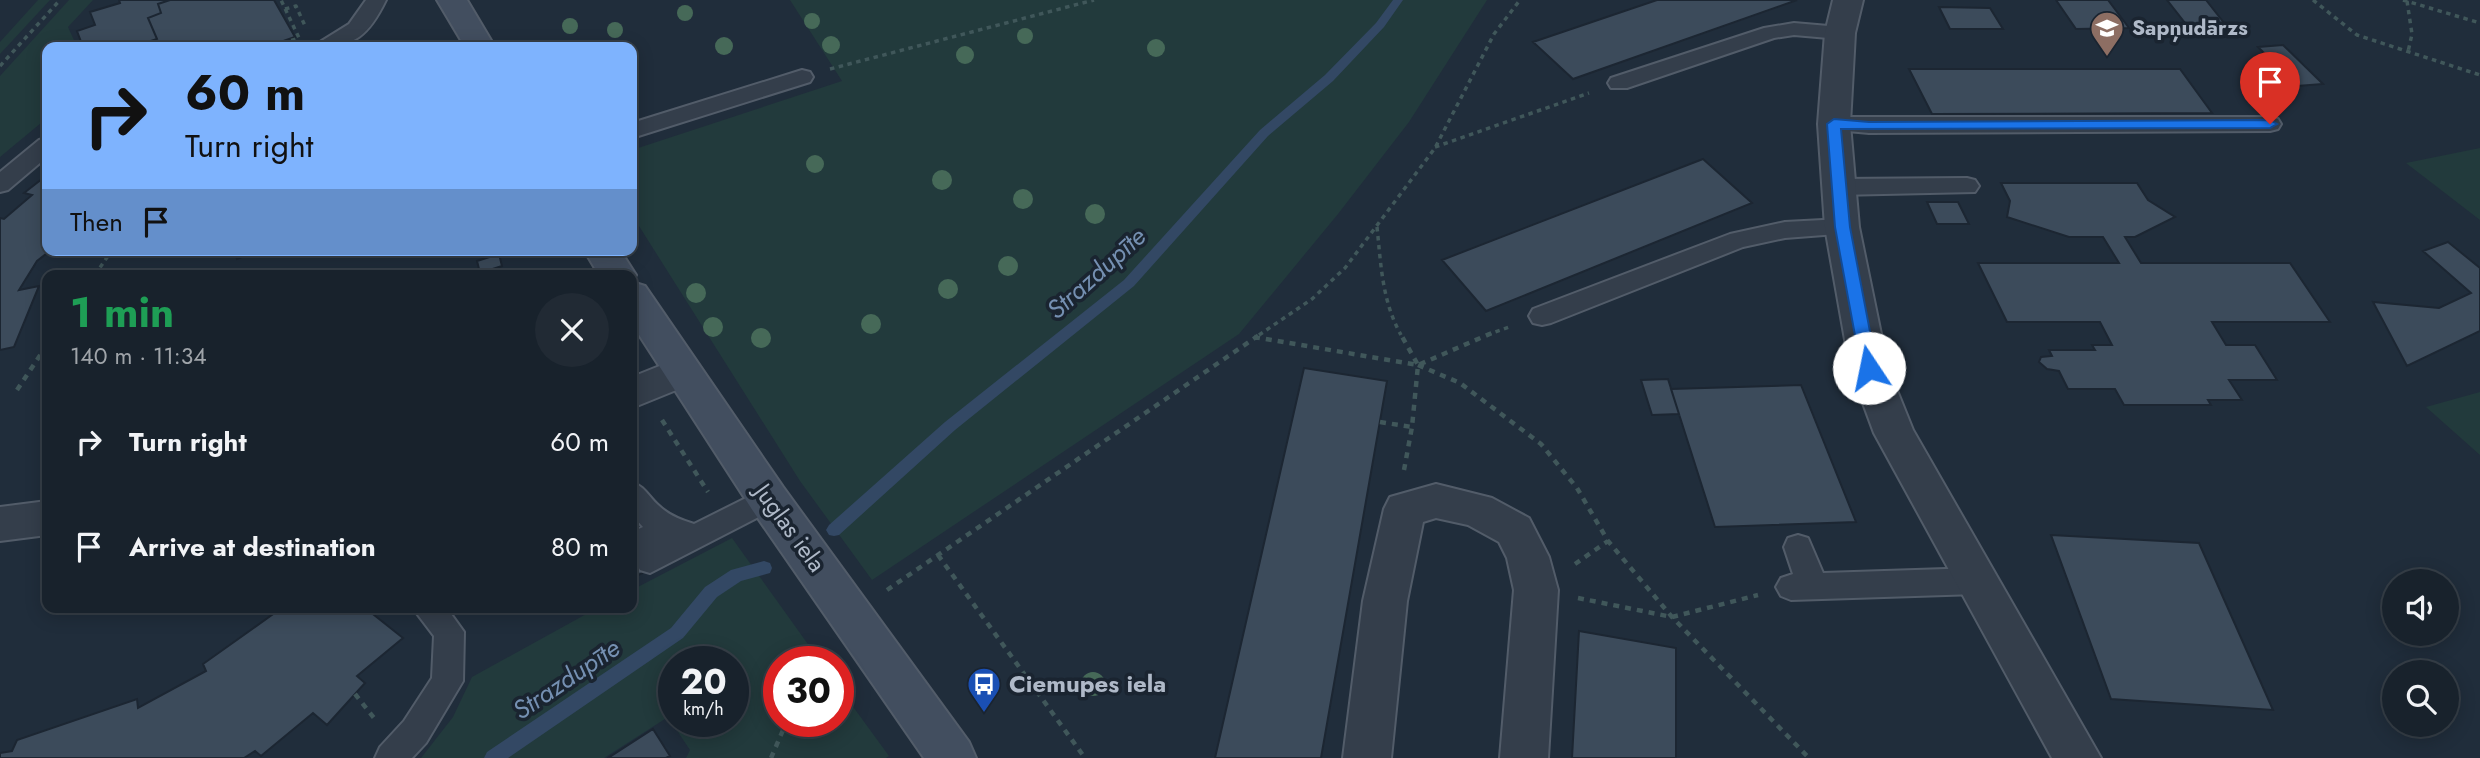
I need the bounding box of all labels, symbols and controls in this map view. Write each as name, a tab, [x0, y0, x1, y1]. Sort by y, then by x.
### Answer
school or university icon: Sapņudārzs	[2088, 9, 2126, 58]
place label: Sapņudārzs	[2132, 13, 2248, 43]
pin	[2240, 52, 2300, 124]
text: 60 m	[185, 58, 305, 128]
icon: arrive	[2251, 63, 2289, 101]
icon: right	[70, 70, 161, 161]
text: Turn right	[185, 123, 314, 169]
text: Then	[70, 203, 123, 241]
icon: arrive	[137, 203, 175, 241]
water label: Strazdupīte	[1038, 218, 1154, 328]
text: 1 min	[70, 282, 174, 343]
button: close	[535, 293, 609, 367]
position arrow	[1832, 331, 1906, 405]
text: 140 m · 11:34	[70, 339, 207, 373]
icon: right	[70, 423, 108, 461]
text: Turn right	[129, 423, 247, 461]
text: 60 m	[550, 423, 609, 461]
street label: Juglas iela	[745, 474, 834, 579]
icon: arrive	[70, 528, 108, 566]
text: Arrive at destination	[129, 528, 376, 566]
text: 80 m	[551, 528, 609, 566]
map controls	[2382, 569, 2459, 737]
button: sound	[2382, 569, 2459, 646]
water label: Strazdupīte	[505, 629, 627, 729]
speed limit sign: 30	[763, 646, 854, 737]
text: 20	[680, 657, 727, 707]
button: search	[2382, 660, 2459, 737]
bus stop icon: Ciemupes iela	[965, 665, 1003, 714]
place label: Ciemupes iela	[1009, 666, 1166, 701]
text: km/h	[683, 696, 724, 722]

